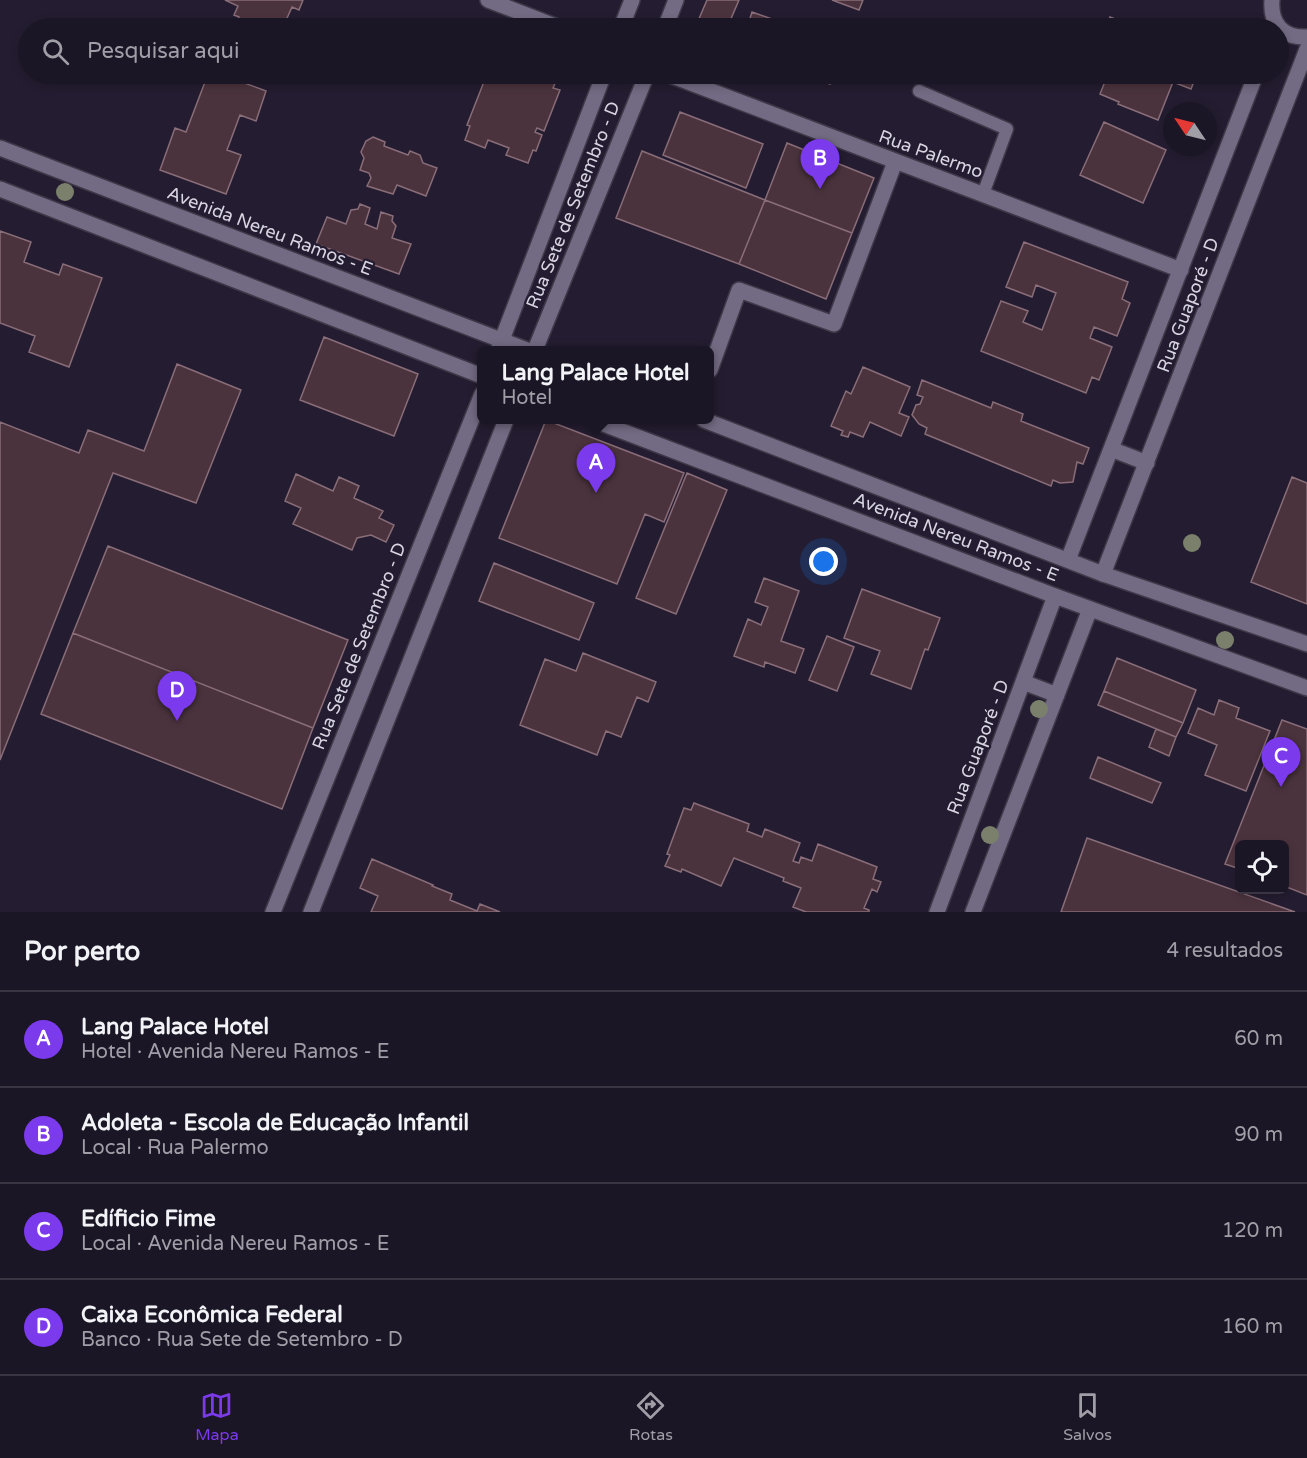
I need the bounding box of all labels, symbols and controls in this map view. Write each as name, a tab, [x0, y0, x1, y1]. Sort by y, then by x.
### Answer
search box	[18, 18, 1289, 84]
icon: search	[39, 35, 72, 68]
text: Pesquisar aqui	[87, 38, 239, 64]
street label: Rua Sete de Setembro - D	[521, 98, 625, 312]
north arrow	[1163, 102, 1217, 156]
street label: Rua Palermo	[876, 125, 986, 183]
pin: B	[800, 140, 840, 189]
street label: Avenida Nereu Ramos - E	[164, 182, 376, 280]
street label: Rua Guaporé - D	[1152, 234, 1224, 376]
popup	[477, 346, 714, 424]
text: Lang Palace Hotel	[501, 360, 690, 386]
text: Hotel	[501, 386, 552, 410]
pin: A	[576, 444, 616, 493]
street label: Avenida Nereu Ramos - E	[850, 488, 1062, 586]
street label: Rua Sete de Setembro - D	[307, 539, 411, 753]
your location	[809, 547, 838, 576]
pin: D	[158, 672, 196, 721]
street label: Rua Guaporé - D	[942, 676, 1014, 818]
pin: C	[1262, 738, 1300, 787]
map controls	[1235, 840, 1289, 894]
button: locate	[1235, 840, 1289, 894]
text: Por perto	[24, 936, 140, 967]
text: 4 resultados	[1167, 939, 1283, 963]
text: Lang Palace Hotel	[81, 1014, 269, 1040]
text: A	[36, 1027, 51, 1051]
text: 60 m	[1234, 1027, 1283, 1051]
text: Hotel · Avenida Nereu Ramos - E	[81, 1040, 390, 1064]
text: Adoleta - Escola de Educação Infantil	[81, 1110, 469, 1136]
text: B	[37, 1123, 50, 1147]
text: 90 m	[1234, 1123, 1283, 1147]
text: Local · Rua Palermo	[81, 1136, 269, 1160]
text: Edíficio Fime	[81, 1206, 216, 1232]
text: C	[37, 1219, 50, 1243]
text: 120 m	[1222, 1219, 1283, 1243]
text: Local · Avenida Nereu Ramos - E	[81, 1232, 389, 1256]
text: Caixa Econômica Federal	[81, 1302, 343, 1328]
text: D	[36, 1315, 51, 1339]
text: 160 m	[1222, 1315, 1283, 1339]
text: Banco · Rua Sete de Setembro - D	[81, 1328, 403, 1352]
tab: Mapa	[195, 1389, 239, 1445]
tab: Rotas	[629, 1389, 673, 1445]
tab: Salvos	[1063, 1389, 1112, 1445]

